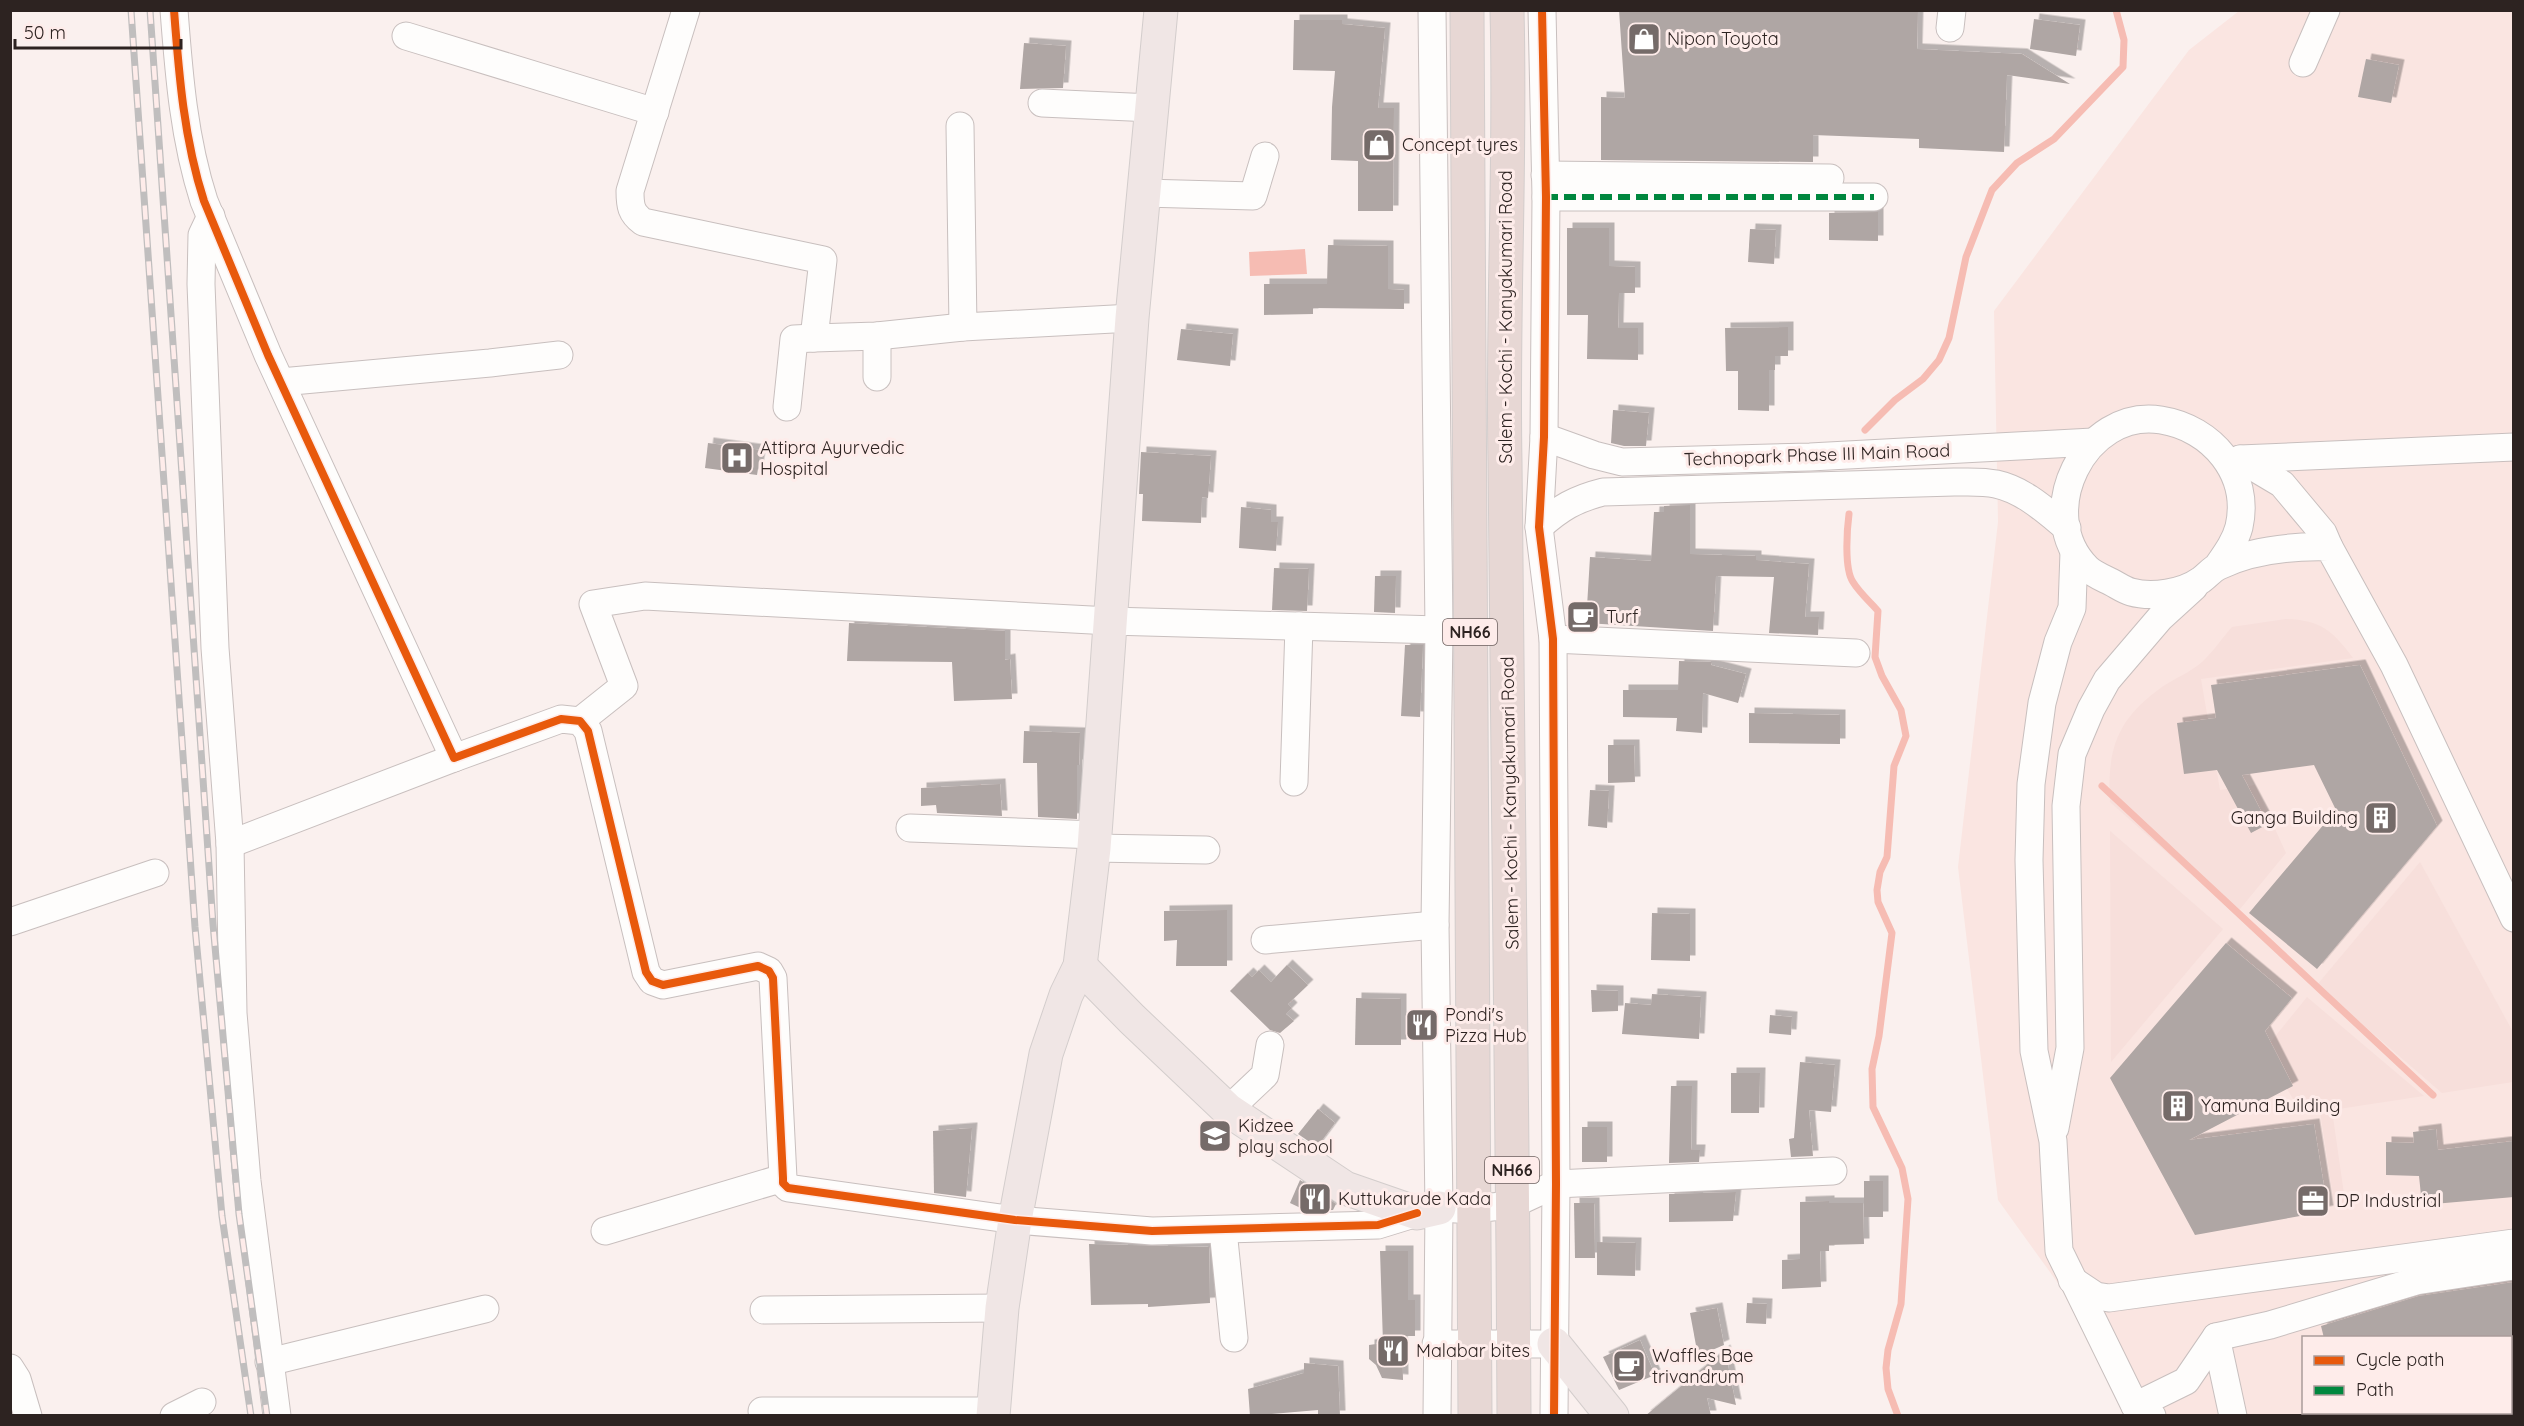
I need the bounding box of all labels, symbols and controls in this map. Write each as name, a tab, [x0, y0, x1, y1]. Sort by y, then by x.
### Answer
scale bar	[15, 12, 182, 50]
text: 50 m	[24, 21, 66, 44]
shop icon: Nipon Toyota	[1626, 21, 1662, 57]
place label: Nipon Toyota	[1667, 27, 1779, 50]
shop icon: Concept tyres	[1361, 127, 1397, 163]
place label: Concept tyres	[1402, 133, 1518, 156]
street label: Salem - Kochi - Kanyakumari Road	[1494, 170, 1517, 464]
place label: Attipra Ayurvedic Hospital	[760, 436, 904, 480]
street label: Technopark Phase III Main Road	[1683, 438, 1951, 471]
hospital icon: Attipra Ayurvedic Hospital	[719, 440, 755, 476]
cafe icon: Turf	[1565, 599, 1601, 635]
place label: Turf	[1606, 605, 1639, 628]
road number: NH66	[1443, 619, 1497, 645]
street label: Salem - Kochi - Kanyakumari Road	[1495, 656, 1524, 950]
building icon: Ganga Building	[2363, 800, 2399, 836]
place label: Ganga Building	[2231, 806, 2358, 829]
place label: Pondi's Pizza Hub	[1445, 1003, 1527, 1047]
restaurant icon: Pondi's Pizza Hub	[1404, 1007, 1440, 1043]
building icon: Yamuna Building	[2160, 1088, 2196, 1124]
place label: Yamuna Building	[2201, 1094, 2340, 1117]
place label: Kidzee play school	[1238, 1114, 1333, 1158]
school or university icon: Kidzee play school	[1197, 1118, 1233, 1154]
road number: NH66	[1485, 1157, 1539, 1183]
restaurant icon: Kuttukarude Kada	[1297, 1181, 1333, 1217]
office icon: DP Industrial	[2295, 1183, 2331, 1219]
place label: Kuttukarude Kada	[1338, 1187, 1491, 1210]
place label: DP Industrial	[2336, 1189, 2441, 1212]
restaurant icon: Malabar bites	[1375, 1333, 1411, 1369]
legend	[2302, 1336, 2512, 1414]
place label: Malabar bites	[1416, 1339, 1530, 1362]
place label: Waffles Bae trivandrum	[1652, 1344, 1754, 1388]
cafe icon: Waffles Bae trivandrum	[1611, 1348, 1647, 1384]
text: Cycle path	[2356, 1348, 2444, 1371]
text: Path	[2356, 1378, 2394, 1401]

